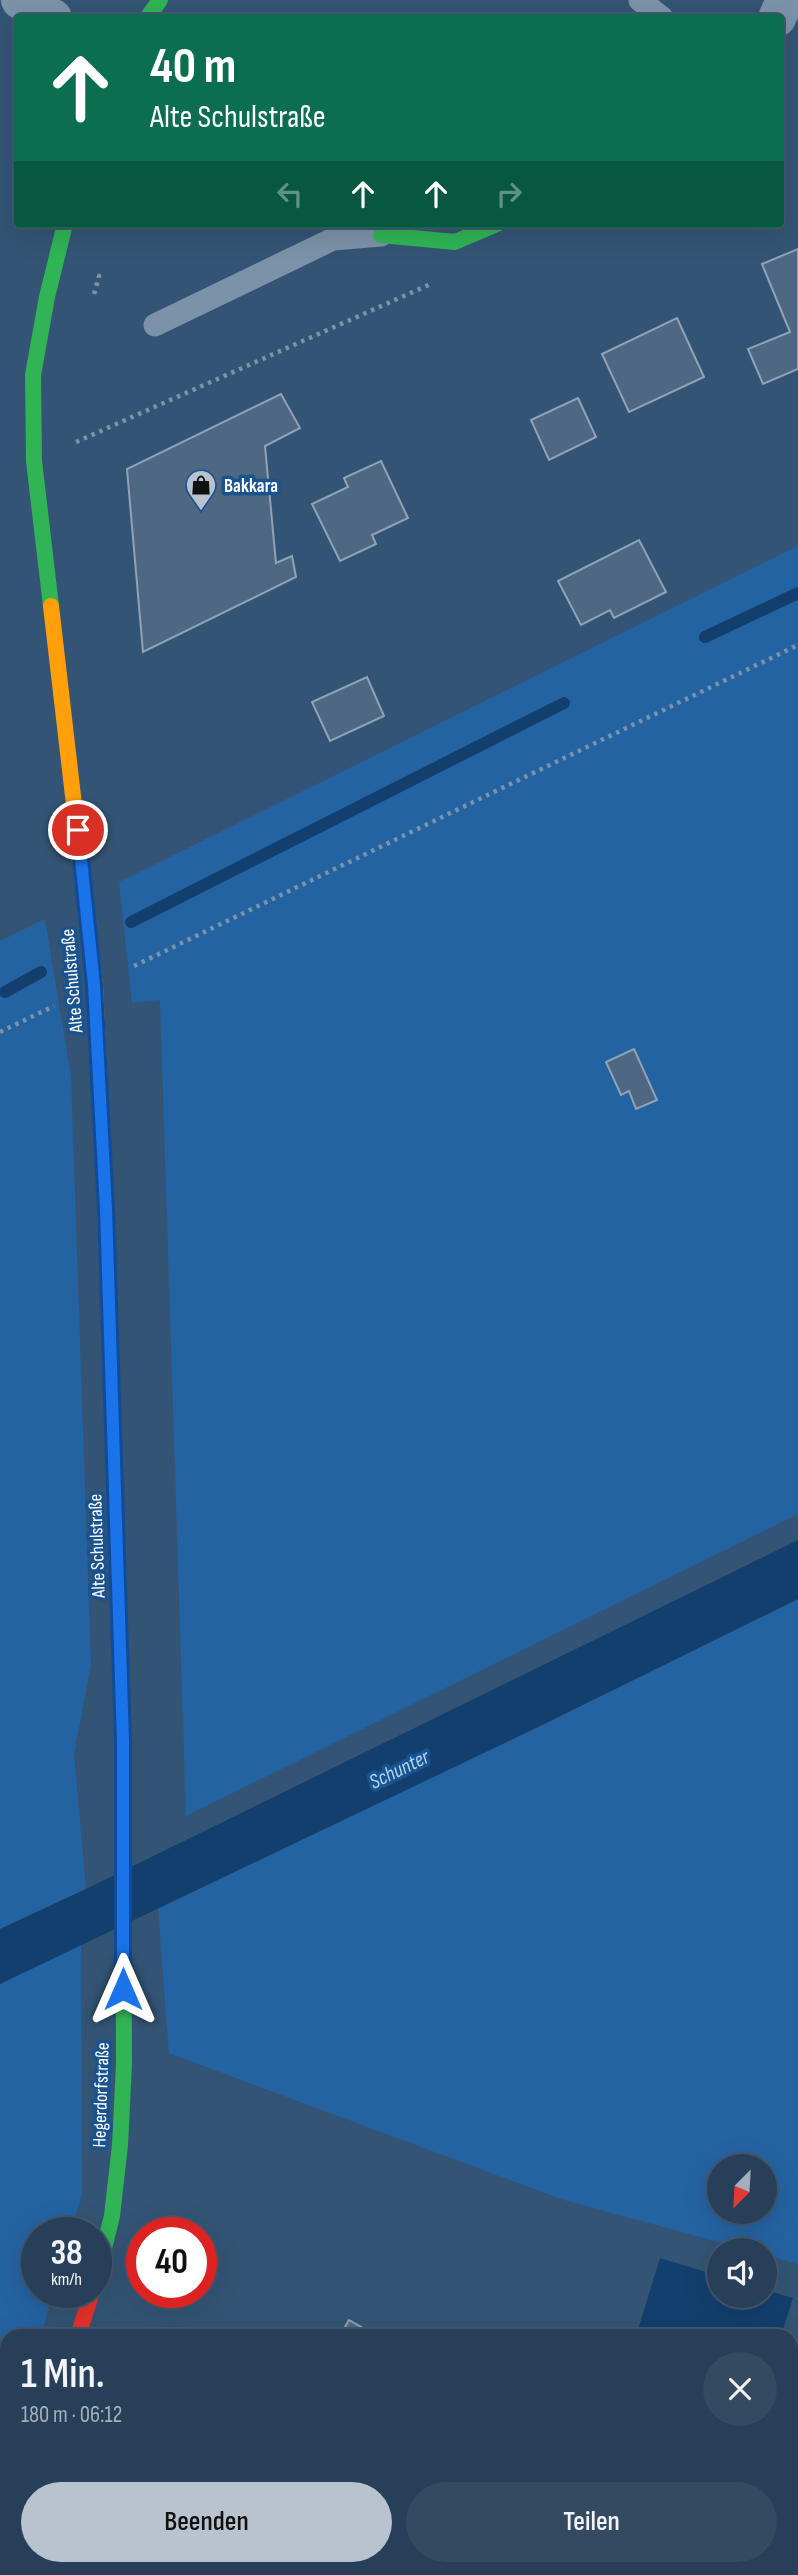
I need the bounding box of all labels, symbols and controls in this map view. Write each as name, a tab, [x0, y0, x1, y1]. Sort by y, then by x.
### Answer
text: 40 m	[150, 38, 236, 97]
icon: ahead	[35, 42, 126, 133]
text: Alte Schulstraße	[150, 98, 326, 137]
icon: left	[271, 175, 309, 213]
icon: ahead	[344, 175, 382, 213]
icon: ahead	[417, 175, 455, 213]
icon: right	[490, 175, 528, 213]
shop icon: Bakkara	[184, 468, 218, 512]
place label: Bakkara	[224, 475, 278, 498]
pin	[48, 800, 108, 860]
icon: arrive	[59, 811, 97, 849]
street label: Alte Schulstraße	[56, 928, 89, 1035]
street label: Alte Schulstraße	[84, 1493, 111, 1599]
water label: Schunter	[365, 1744, 434, 1795]
position arrow	[86, 1952, 160, 2026]
street label: Hegerdorfstraße	[88, 2042, 115, 2148]
north arrow	[707, 2154, 777, 2224]
map controls	[707, 2154, 777, 2308]
speed limit sign: 40	[126, 2217, 217, 2308]
text: 38	[50, 2232, 83, 2275]
button: sound	[707, 2238, 777, 2308]
text: km/h	[51, 2269, 82, 2290]
text: 1 Min.	[21, 2349, 105, 2400]
button: close	[703, 2352, 777, 2426]
text: 180 m · 06:12	[21, 2401, 122, 2429]
button: Beenden	[21, 2482, 392, 2562]
button: Teilen	[406, 2482, 777, 2562]

